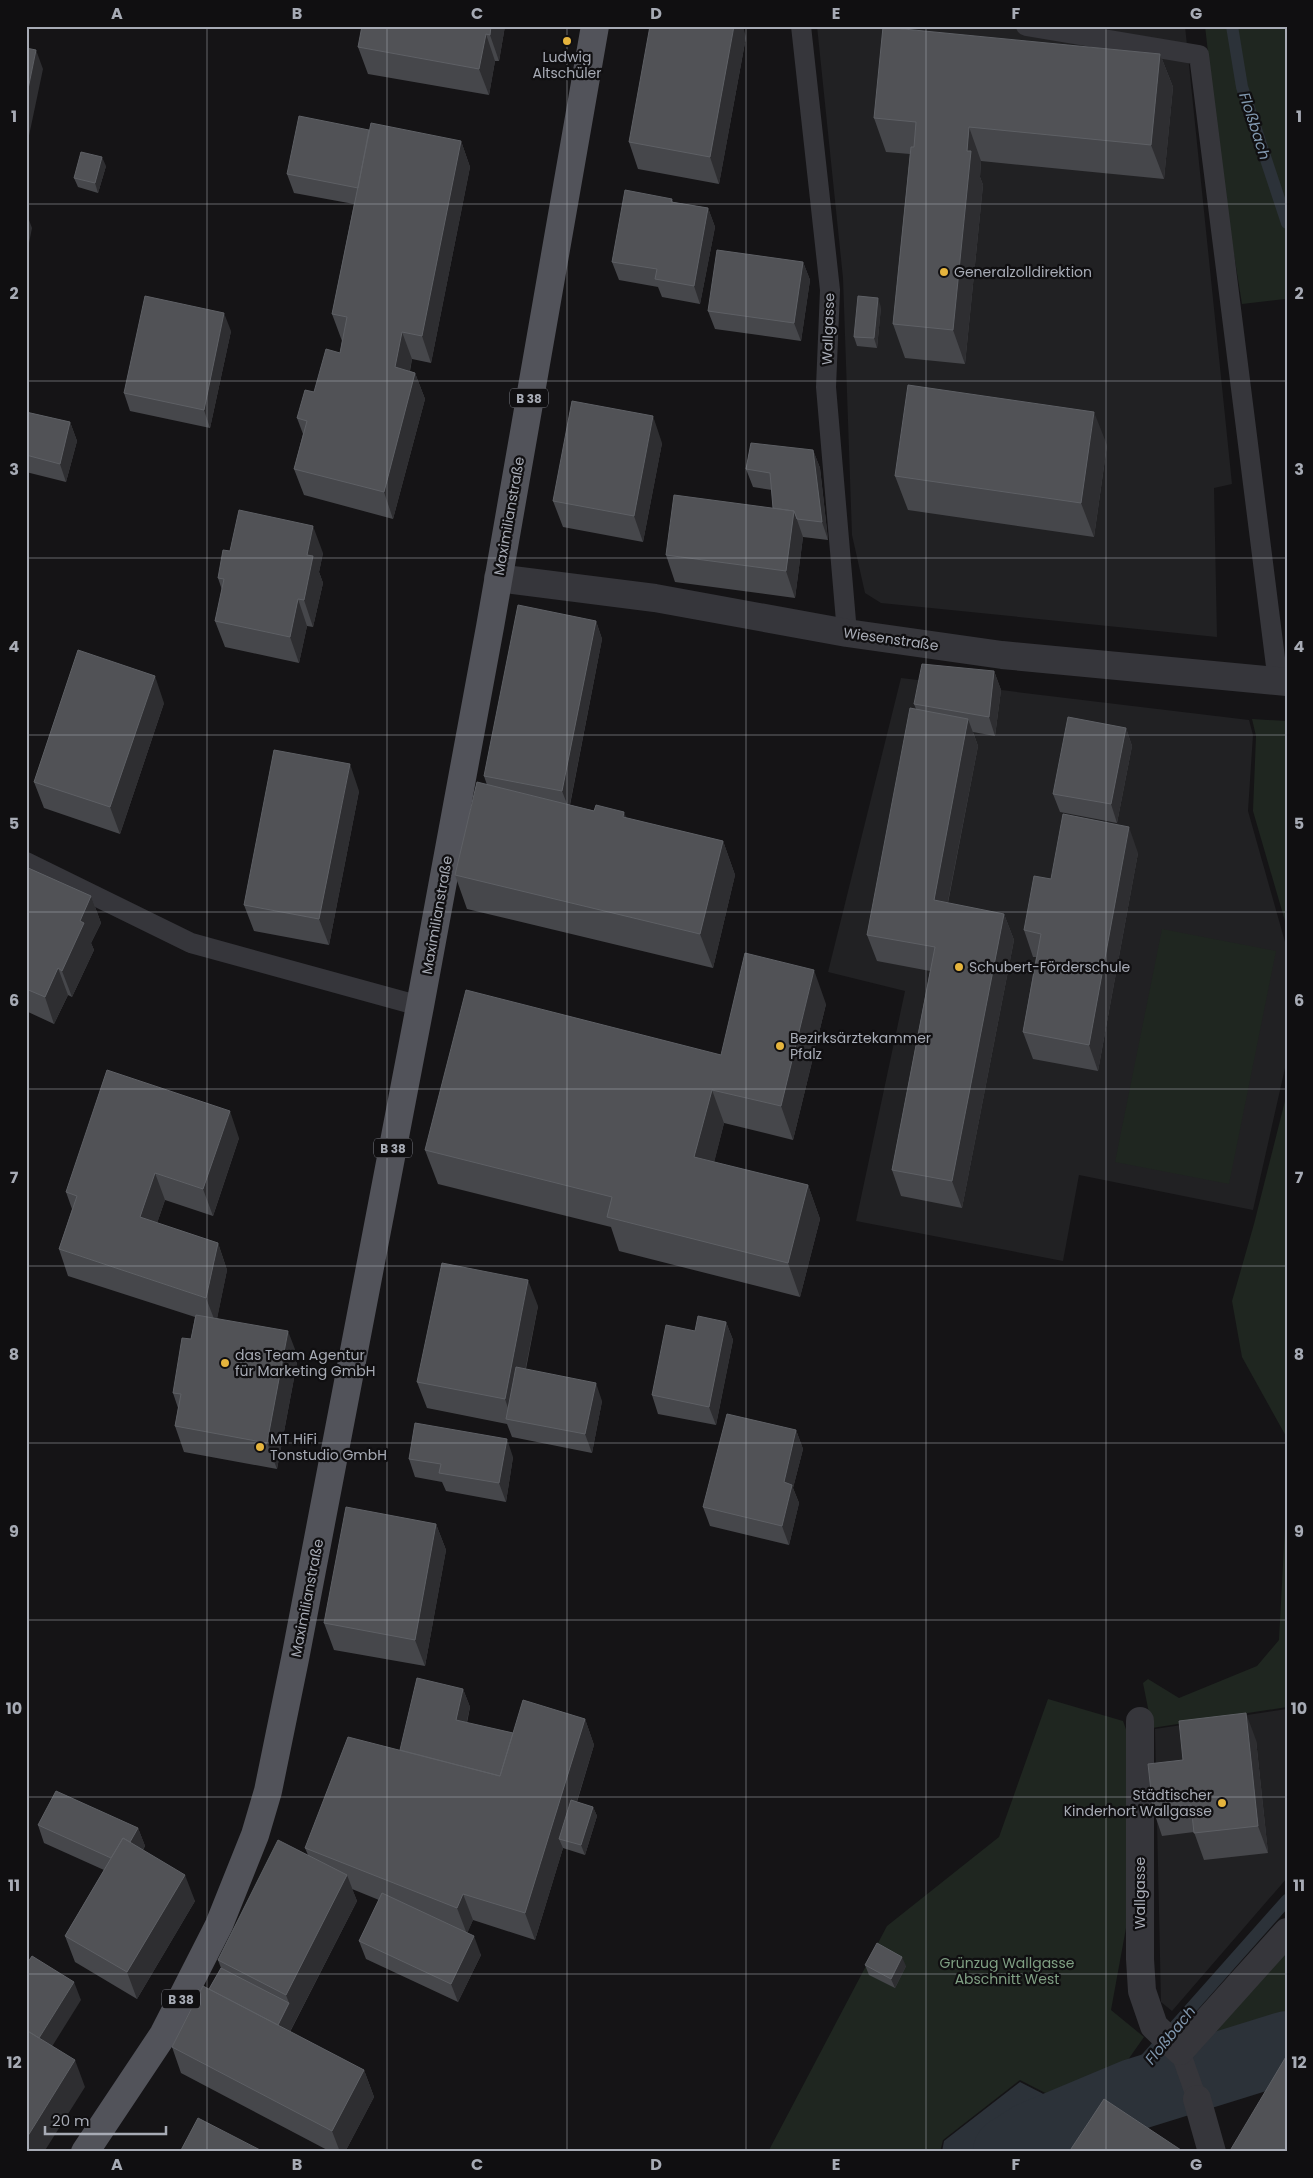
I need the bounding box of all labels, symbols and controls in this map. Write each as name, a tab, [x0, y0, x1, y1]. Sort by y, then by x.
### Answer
text: A	[111, 2, 123, 25]
text: B	[292, 2, 302, 25]
text: C	[471, 2, 483, 25]
text: D	[650, 2, 662, 25]
text: E	[832, 2, 840, 25]
text: F	[1012, 2, 1021, 25]
text: G	[1190, 2, 1202, 25]
marker: Ludwig Altschüler	[561, 35, 573, 47]
place label: Ludwig Altschüler	[532, 47, 602, 83]
water label: Floßbach	[1234, 90, 1276, 162]
text: 1	[11, 105, 17, 128]
text: 1	[1296, 105, 1302, 128]
place label: Generalzolldirektion	[954, 262, 1092, 282]
marker: Generalzolldirektion	[938, 266, 950, 278]
text: 2	[9, 282, 19, 305]
text: 2	[1294, 282, 1304, 305]
street label: Wallgasse	[817, 292, 839, 365]
road number: B 38	[510, 388, 548, 408]
street label: Maximilianstraße	[489, 455, 529, 577]
text: 3	[9, 458, 19, 481]
text: 3	[1294, 458, 1304, 481]
street label: Wiesenstraße	[842, 622, 940, 656]
text: 4	[9, 635, 20, 658]
text: 4	[1294, 635, 1305, 658]
text: 5	[9, 812, 19, 835]
text: 5	[1294, 812, 1304, 835]
street label: Maximilianstraße	[417, 854, 457, 976]
place label: Schubert-Förderschule	[969, 957, 1131, 977]
marker: Schubert-Förderschule	[953, 961, 965, 973]
text: 6	[9, 989, 19, 1012]
text: 6	[1294, 989, 1304, 1012]
place label: Bezirksärztekammer Pfalz	[790, 1028, 931, 1064]
marker: Bezirksärztekammer Pfalz	[774, 1040, 786, 1052]
road number: B 38	[374, 1138, 412, 1158]
text: 7	[10, 1166, 19, 1189]
text: 7	[1295, 1166, 1304, 1189]
text: 8	[9, 1343, 19, 1366]
text: 8	[1294, 1343, 1304, 1366]
place label: das Team Agentur für Marketing GmbH	[235, 1345, 375, 1381]
marker: das Team Agentur für Marketing GmbH	[219, 1357, 231, 1369]
place label: MT HiFi Tonstudio GmbH	[270, 1429, 387, 1465]
marker: MT HiFi Tonstudio GmbH	[254, 1441, 266, 1453]
text: 9	[9, 1520, 19, 1543]
text: 9	[1294, 1520, 1304, 1543]
street label: Maximilianstraße	[286, 1537, 328, 1659]
text: 10	[6, 1697, 22, 1720]
text: 10	[1291, 1697, 1307, 1720]
place label: Städtischer Kinderhort Wallgasse	[1064, 1785, 1212, 1821]
marker: Städtischer Kinderhort Wallgasse	[1216, 1797, 1228, 1809]
street label: Wallgasse	[1130, 1857, 1150, 1929]
text: 11	[8, 1874, 20, 1897]
text: 11	[1293, 1874, 1305, 1897]
park label: Grünzug Wallgasse Abschnitt West	[940, 1953, 1075, 1989]
road number: B 38	[162, 1990, 200, 2008]
water label: Floßbach	[1140, 2001, 1200, 2069]
text: 12	[6, 2051, 22, 2074]
text: 12	[1291, 2051, 1307, 2074]
scale bar	[45, 2103, 166, 2135]
text: 20 m	[52, 2110, 90, 2131]
text: A	[111, 2153, 123, 2176]
text: B	[292, 2153, 302, 2176]
text: C	[471, 2153, 483, 2176]
text: D	[650, 2153, 662, 2176]
text: E	[832, 2153, 840, 2176]
text: F	[1012, 2153, 1021, 2176]
text: G	[1190, 2153, 1202, 2176]

